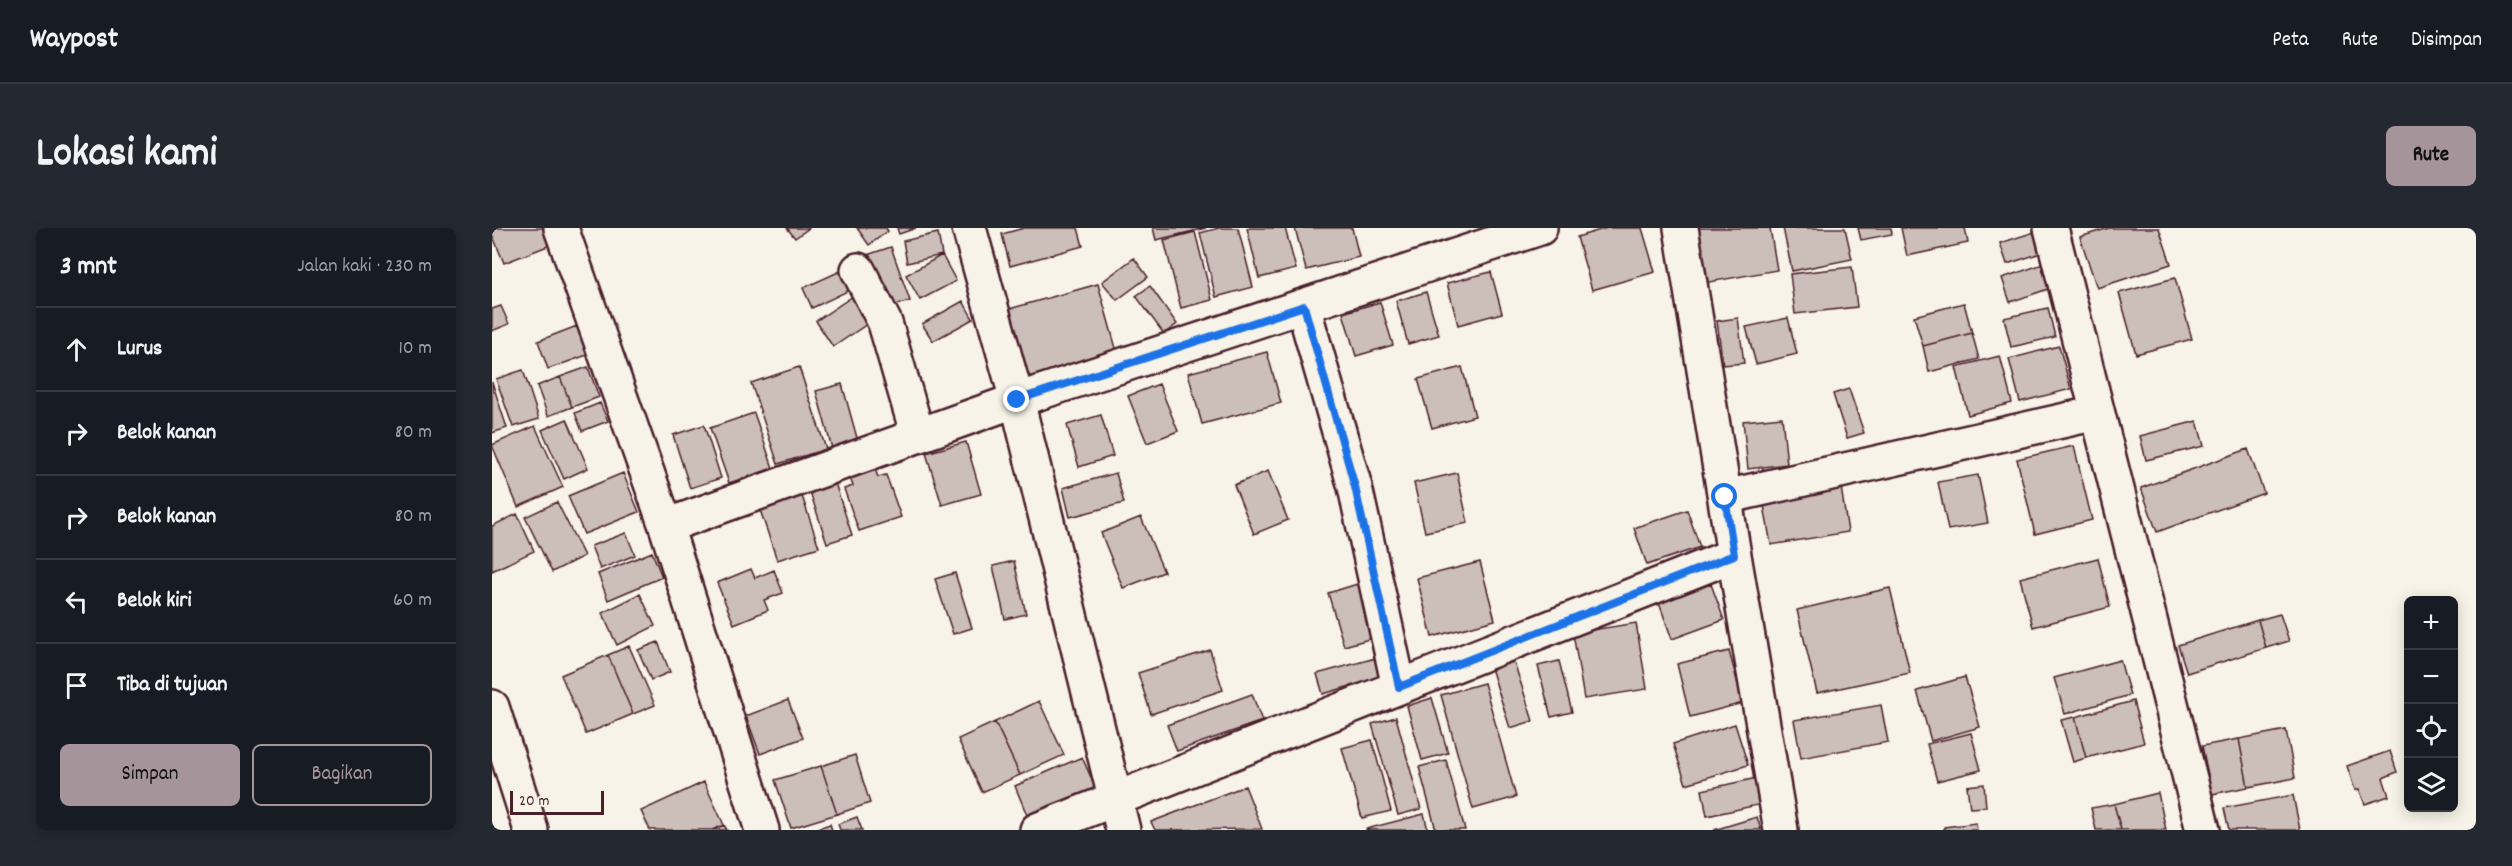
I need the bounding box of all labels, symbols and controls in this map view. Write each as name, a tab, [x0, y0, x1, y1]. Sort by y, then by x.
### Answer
text: Waypost	[30, 21, 118, 61]
text: Peta	[2272, 26, 2309, 56]
text: Rute	[2342, 26, 2378, 56]
text: Disimpan	[2411, 26, 2482, 56]
text: Lokasi kami	[36, 126, 217, 186]
button: Rute	[2386, 126, 2476, 186]
text: 3 mnt	[60, 249, 117, 286]
text: Jalan kaki · 230 m	[297, 253, 432, 281]
icon: ahead	[60, 333, 93, 366]
text: Lurus	[117, 334, 162, 365]
text: 10 m	[398, 335, 432, 363]
route end	[1003, 386, 1029, 412]
icon: right	[60, 417, 93, 450]
text: Belok kanan	[117, 418, 216, 449]
text: 80 m	[395, 419, 432, 447]
route start	[1711, 483, 1737, 509]
icon: right	[60, 501, 93, 534]
text: Belok kanan	[117, 502, 216, 533]
text: 80 m	[395, 503, 432, 531]
icon: left	[60, 585, 93, 618]
text: Belok kiri	[117, 586, 191, 617]
text: 60 m	[393, 587, 432, 615]
map controls	[2404, 596, 2458, 812]
button: +	[2404, 596, 2458, 650]
button: −	[2404, 650, 2458, 704]
icon: arrive	[60, 669, 93, 702]
text: Tiba di tujuan	[117, 670, 227, 701]
button: locate	[2404, 704, 2458, 758]
button: Simpan	[60, 744, 240, 806]
button: Bagikan	[252, 744, 432, 806]
button: layers	[2404, 758, 2458, 812]
scale bar	[510, 788, 604, 816]
text: 20 m	[519, 790, 549, 813]

